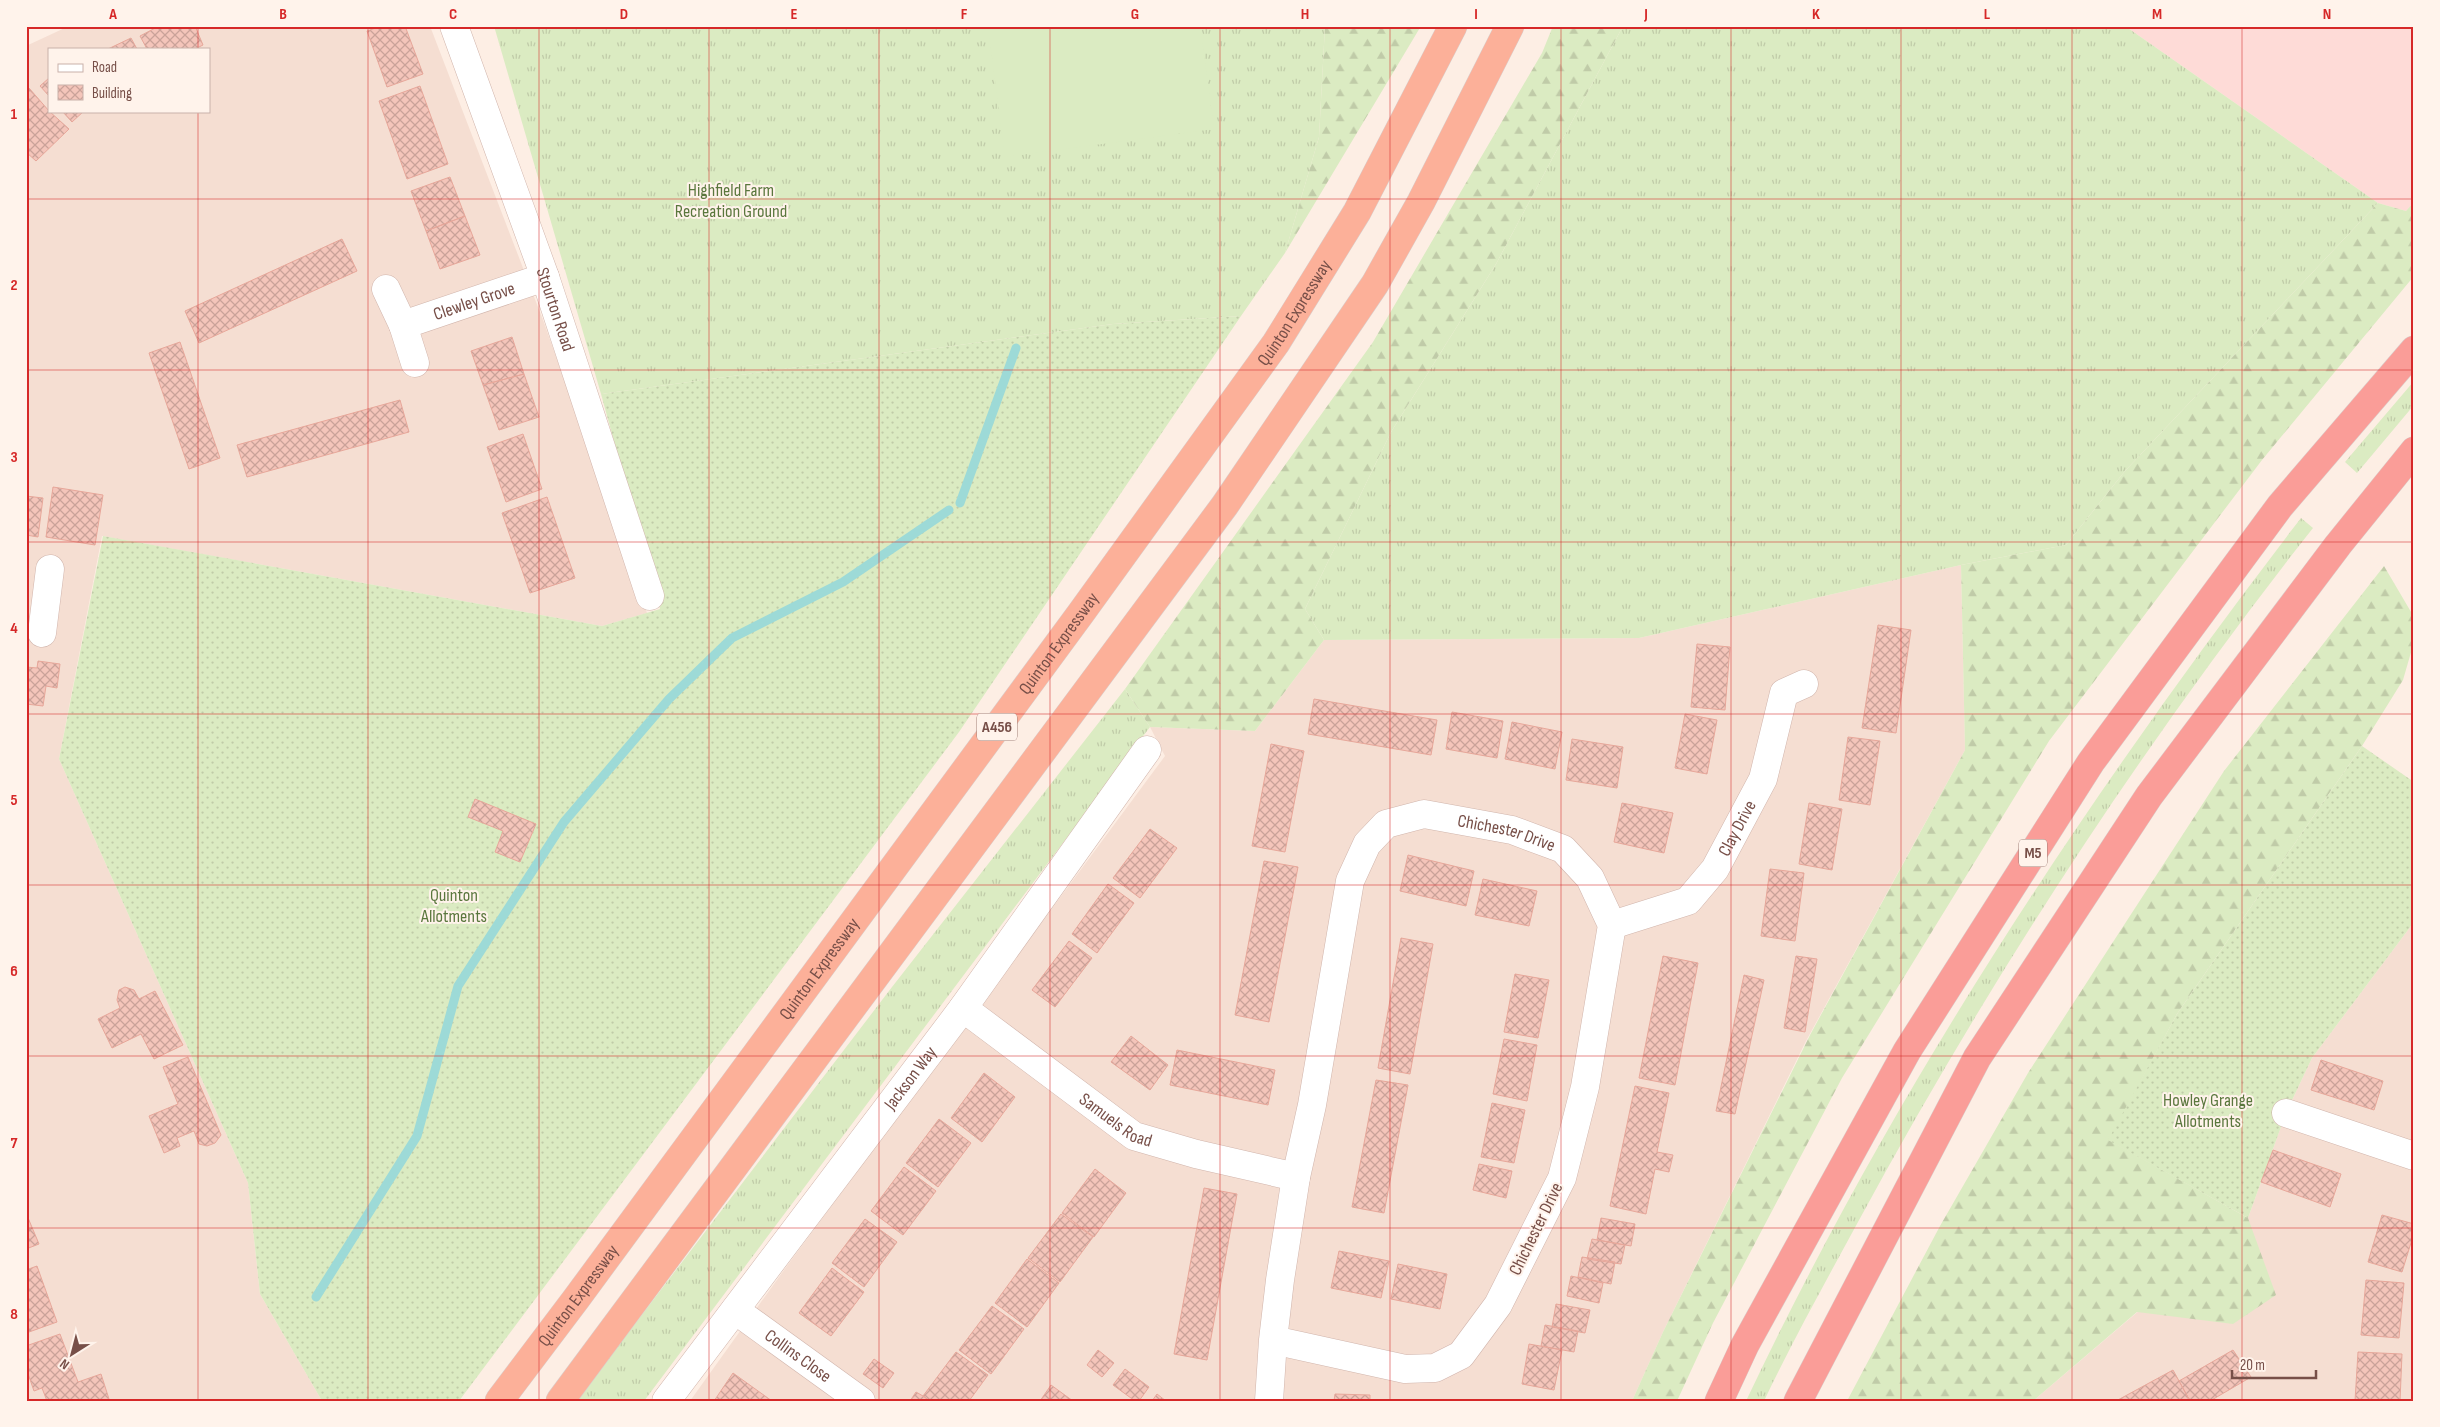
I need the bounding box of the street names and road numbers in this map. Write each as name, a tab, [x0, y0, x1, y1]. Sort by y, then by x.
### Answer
street label: Quinton Expressway	[1253, 256, 1335, 370]
street label: Stourton Road	[532, 265, 579, 354]
street label: Clewley Grove	[430, 277, 518, 325]
street label: Quinton Expressway	[1014, 588, 1103, 698]
road number: A456	[977, 714, 1017, 740]
street label: Clay Drive	[1713, 797, 1760, 860]
street label: Chichester Drive	[1456, 810, 1558, 856]
road number: M5	[2019, 840, 2047, 866]
street label: Quinton Expressway	[775, 914, 864, 1024]
street label: Jackson Way	[879, 1042, 941, 1115]
street label: Samuels Road	[1075, 1088, 1154, 1151]
street label: Chichester Drive	[1505, 1179, 1567, 1279]
street label: Quinton Expressway	[534, 1241, 623, 1350]
street label: Collins Close	[761, 1325, 836, 1387]

